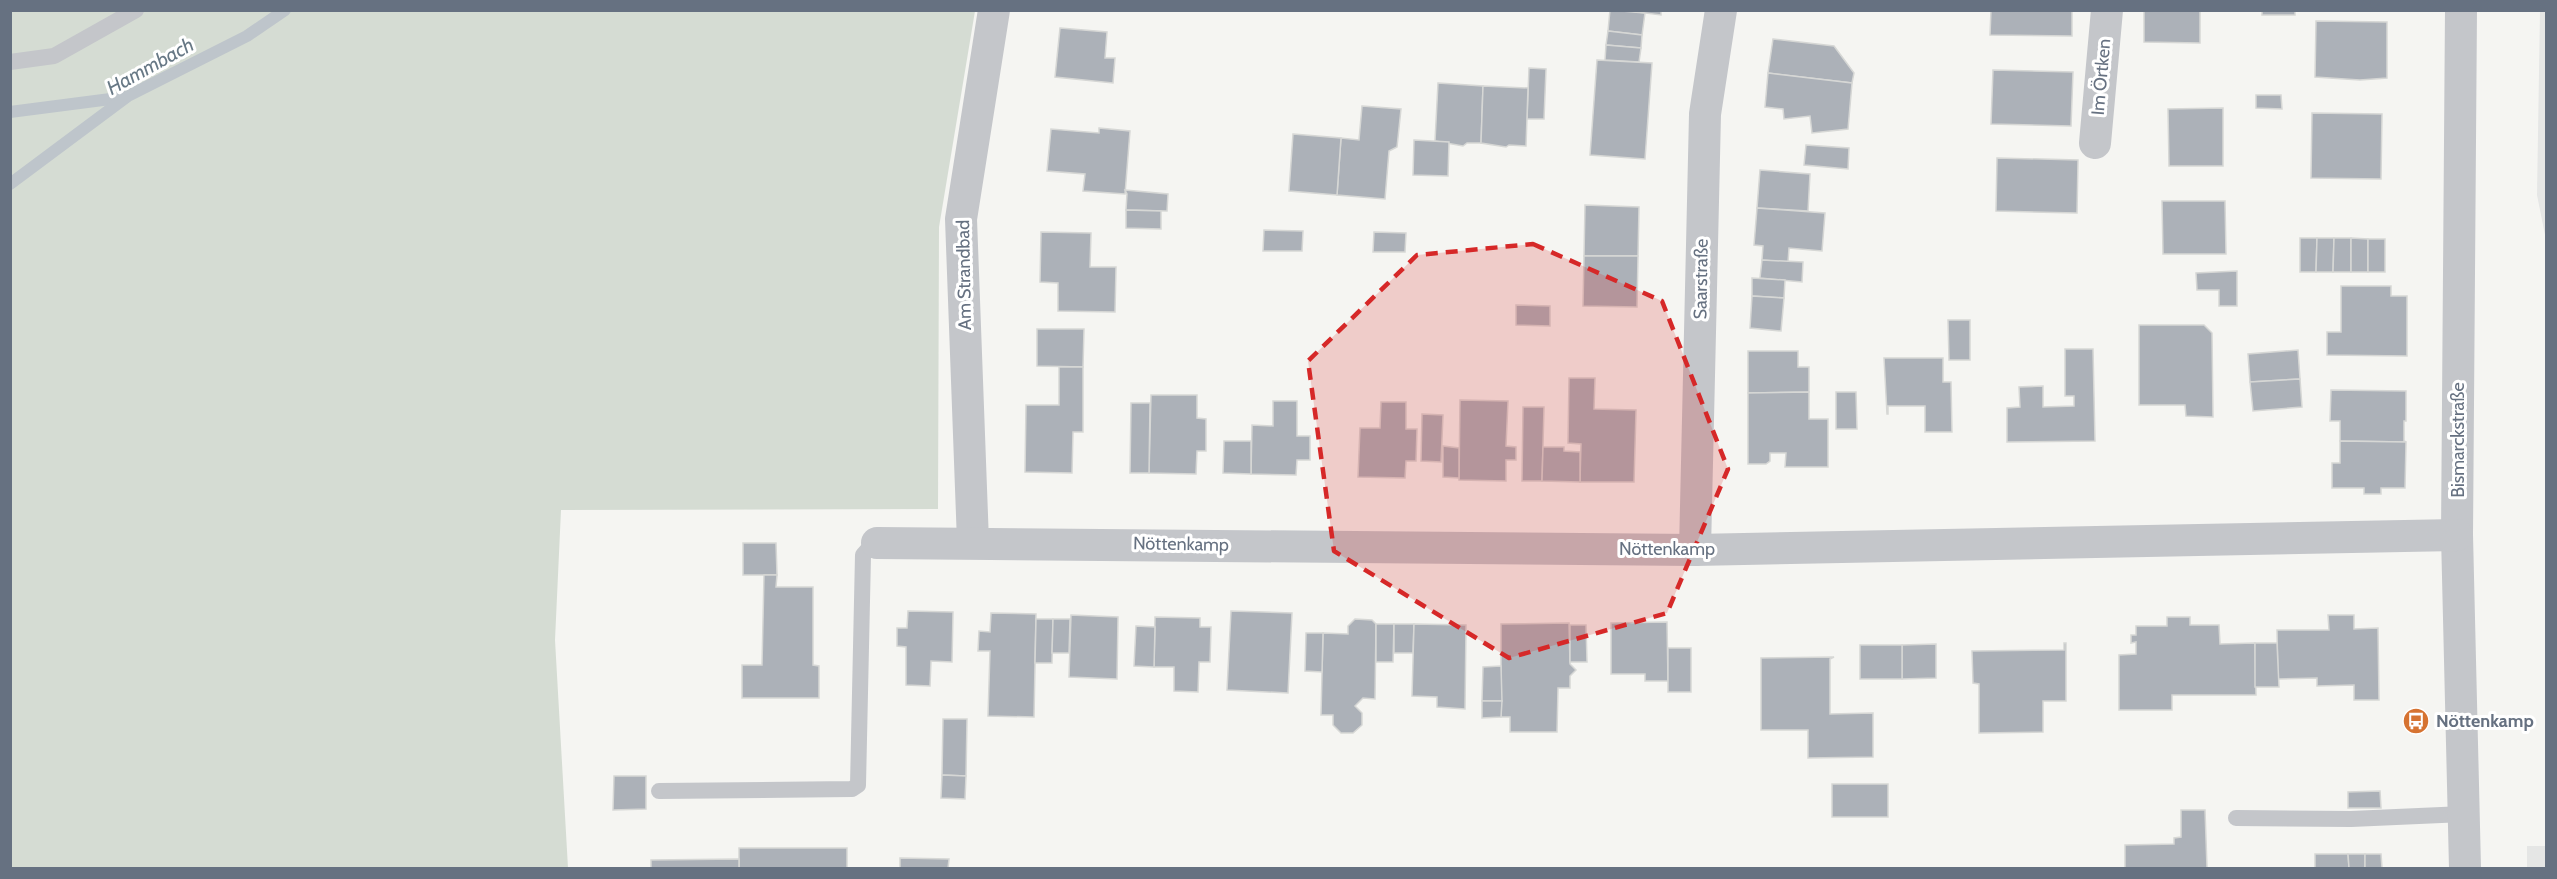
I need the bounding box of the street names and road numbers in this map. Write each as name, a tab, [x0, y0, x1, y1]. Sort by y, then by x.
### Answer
street label: Im Örtken	[2087, 38, 2115, 116]
street label: Am Strandbad	[952, 220, 976, 330]
street label: Saarstraße	[1689, 238, 1713, 320]
street label: Bismarckstraße	[2447, 382, 2469, 498]
street label: Nöttenkamp	[1133, 532, 1229, 556]
street label: Nöttenkamp	[1619, 538, 1715, 560]

